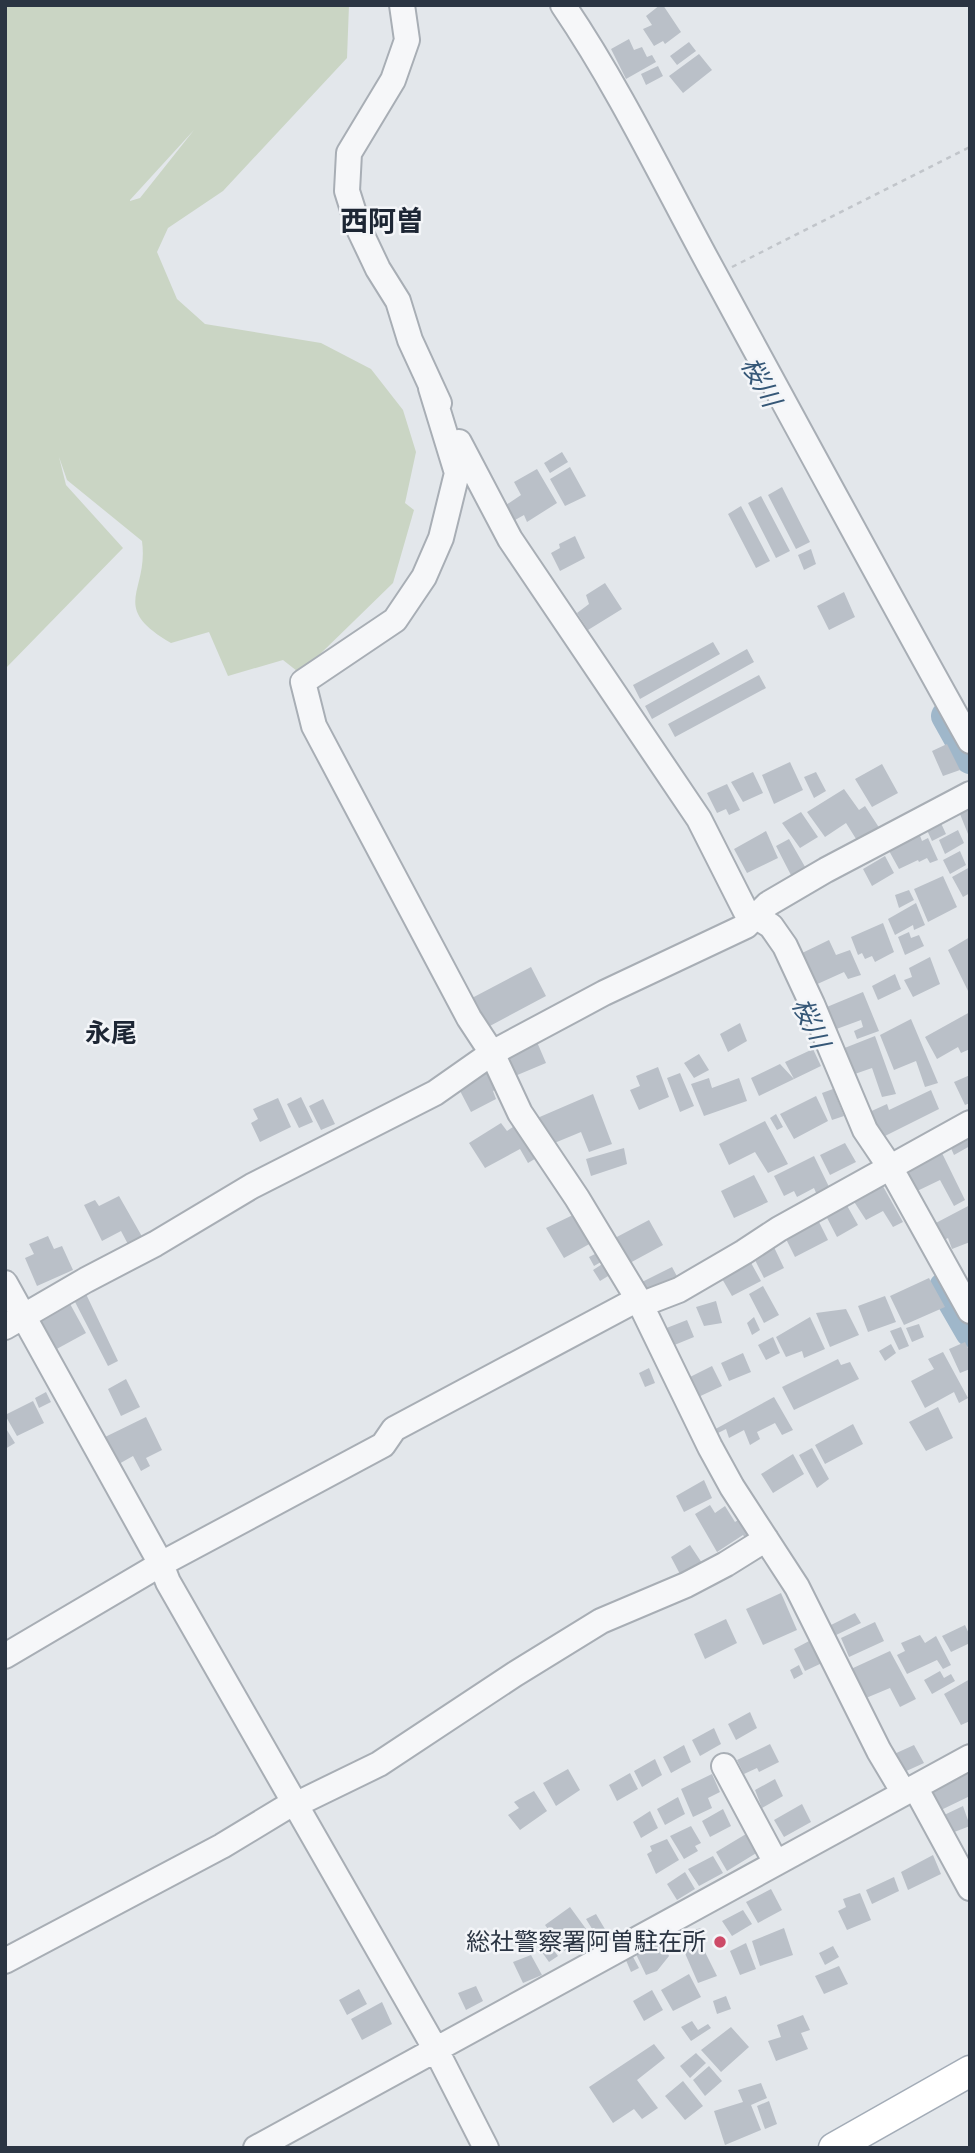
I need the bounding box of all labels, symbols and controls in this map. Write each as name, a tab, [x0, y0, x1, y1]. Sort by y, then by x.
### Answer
district label: 西阿曽	[340, 201, 424, 239]
water label: 桜川	[734, 350, 792, 416]
water label: 桜川	[785, 991, 840, 1056]
district label: 永尾	[85, 1014, 137, 1050]
place label: 総社警察署阿曽駐在所	[466, 1924, 706, 1957]
marker: 総社警察署阿曽駐在所	[712, 1934, 728, 1950]

